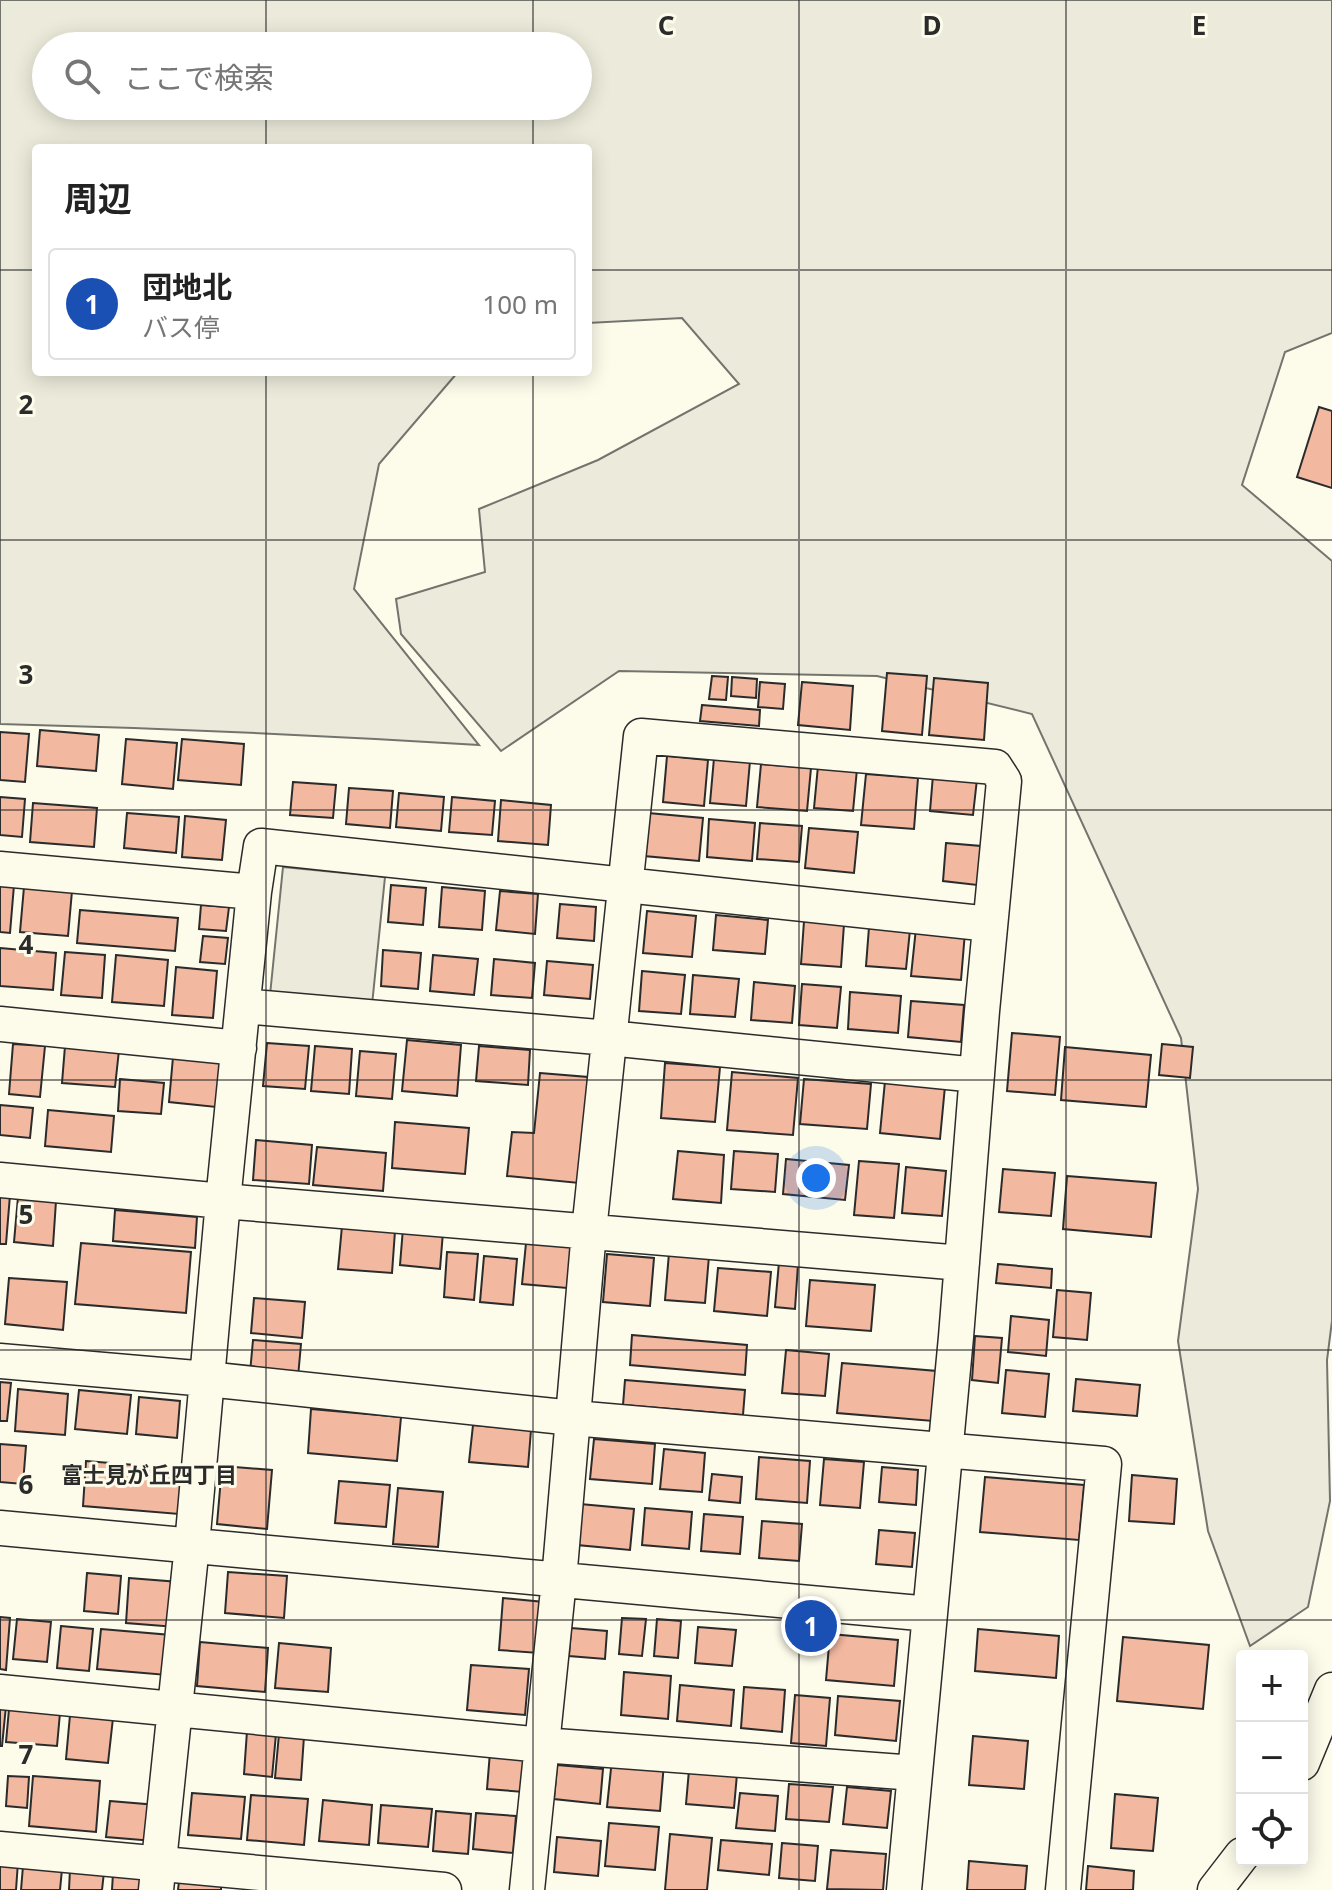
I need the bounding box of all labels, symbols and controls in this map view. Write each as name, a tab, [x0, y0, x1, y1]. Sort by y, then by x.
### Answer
text: C	[658, 7, 674, 43]
text: D	[922, 7, 942, 43]
text: E	[1192, 7, 1206, 43]
search box	[32, 32, 592, 120]
icon: search	[60, 54, 104, 98]
text: ここで検索	[124, 57, 274, 98]
text: 周辺	[64, 175, 132, 221]
text: 団地北	[142, 266, 232, 307]
text: 1	[85, 286, 99, 322]
text: 100 m	[482, 286, 558, 322]
text: バス停	[142, 309, 220, 345]
text: 2	[19, 386, 34, 422]
text: 3	[19, 656, 33, 692]
text: 4	[19, 926, 34, 962]
your location	[796, 1158, 836, 1198]
text: 5	[19, 1196, 33, 1232]
district label: 富士見が丘四丁目	[61, 1459, 237, 1489]
text: 6	[19, 1466, 34, 1502]
pin: 1	[785, 1596, 837, 1656]
map controls	[1236, 1650, 1308, 1866]
button: +	[1236, 1650, 1308, 1722]
button: −	[1236, 1722, 1308, 1794]
text: 7	[19, 1736, 34, 1772]
button: locate	[1236, 1794, 1308, 1866]

